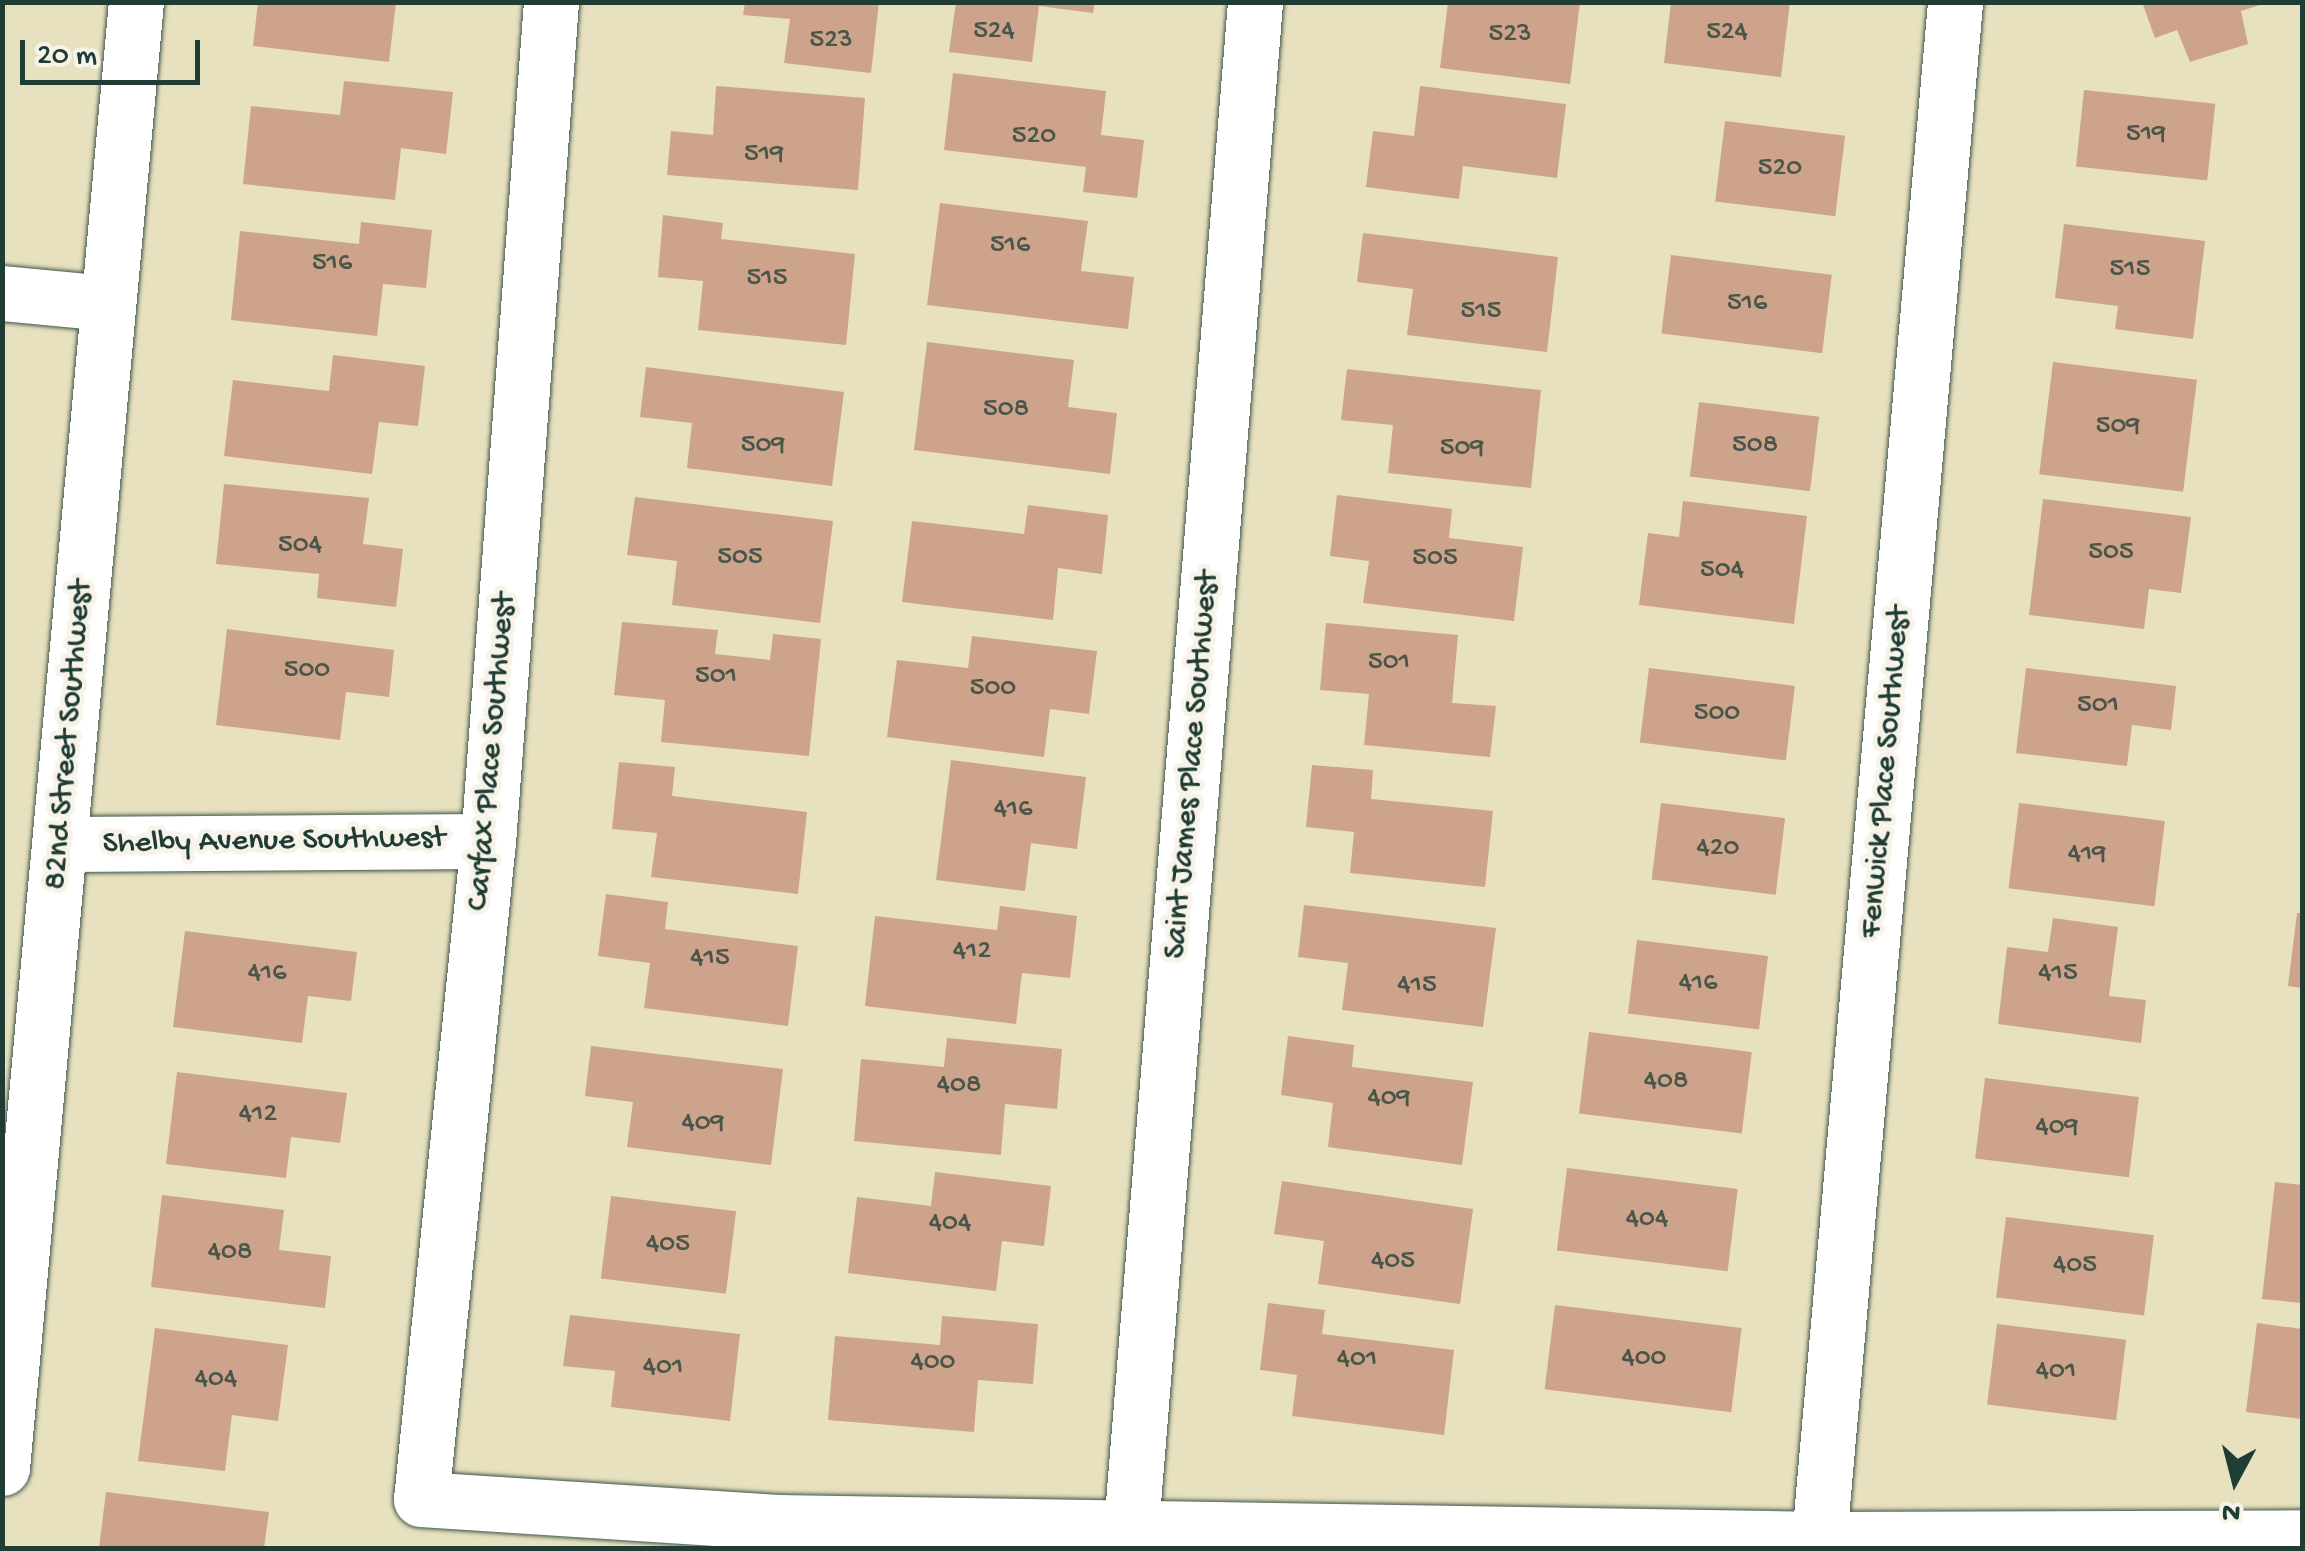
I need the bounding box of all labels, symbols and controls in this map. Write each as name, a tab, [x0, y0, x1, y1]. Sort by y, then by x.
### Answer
house number: 524	[973, 15, 1015, 49]
house number: 524	[1706, 16, 1748, 50]
house number: 523	[1489, 18, 1531, 52]
scale bar	[25, 20, 205, 82]
house number: 523	[810, 24, 852, 58]
text: 20 m	[37, 40, 97, 75]
house number: 519	[2126, 118, 2166, 152]
house number: 520	[1012, 120, 1056, 154]
house number: 519	[744, 138, 784, 172]
house number: 520	[1758, 152, 1802, 186]
house number: 516	[990, 229, 1030, 263]
house number: 516	[312, 247, 352, 281]
house number: 515	[2110, 253, 2150, 287]
house number: 515	[747, 262, 787, 296]
house number: 516	[1727, 287, 1767, 321]
house number: 515	[1461, 295, 1501, 329]
house number: 508	[983, 393, 1029, 427]
house number: 509	[2096, 410, 2140, 444]
house number: 509	[741, 429, 785, 463]
house number: 508	[1732, 429, 1778, 463]
house number: 509	[1440, 432, 1484, 466]
house number: 504	[278, 529, 322, 563]
house number: 505	[2088, 536, 2134, 570]
house number: 505	[717, 541, 763, 575]
house number: 505	[1412, 542, 1458, 576]
house number: 504	[1700, 554, 1744, 588]
street label: Saint James Place Southwest	[1157, 570, 1229, 960]
street label: 82nd Street Southwest	[37, 579, 103, 891]
street label: Carfax Place Southwest	[460, 592, 526, 912]
street label: Fenwick Place Southwest	[1853, 605, 1921, 939]
house number: 501	[1368, 646, 1410, 680]
house number: 500	[284, 654, 330, 688]
house number: 501	[695, 660, 737, 694]
house number: 500	[970, 672, 1016, 706]
house number: 501	[2077, 689, 2119, 723]
house number: 500	[1694, 697, 1740, 731]
house number: 416	[994, 793, 1032, 827]
street label: Shelby Avenue Southwest	[102, 820, 446, 864]
house number: 420	[1697, 832, 1739, 866]
house number: 419	[2068, 838, 2106, 872]
house number: 412	[953, 935, 991, 969]
house number: 415	[690, 942, 730, 976]
house number: 416	[248, 957, 286, 991]
house number: 415	[2038, 957, 2078, 991]
house number: 416	[1679, 967, 1717, 1001]
house number: 415	[1397, 969, 1437, 1003]
house number: 408	[1644, 1065, 1688, 1099]
house number: 408	[937, 1069, 981, 1103]
house number: 409	[1367, 1082, 1411, 1116]
house number: 412	[239, 1098, 277, 1132]
house number: 409	[681, 1107, 725, 1141]
house number: 409	[2035, 1111, 2079, 1145]
house number: 404	[1626, 1203, 1668, 1237]
house number: 404	[929, 1207, 971, 1241]
house number: 405	[646, 1228, 690, 1262]
house number: 408	[208, 1236, 252, 1270]
house number: 405	[1371, 1245, 1415, 1279]
house number: 405	[2053, 1249, 2097, 1283]
house number: 400	[1621, 1342, 1667, 1376]
house number: 401	[1337, 1343, 1377, 1377]
house number: 400	[910, 1346, 956, 1380]
house number: 401	[643, 1351, 683, 1385]
house number: 401	[2036, 1355, 2076, 1389]
house number: 404	[195, 1363, 237, 1397]
north arrow	[2185, 1431, 2285, 1531]
text: N	[2220, 1494, 2242, 1529]

